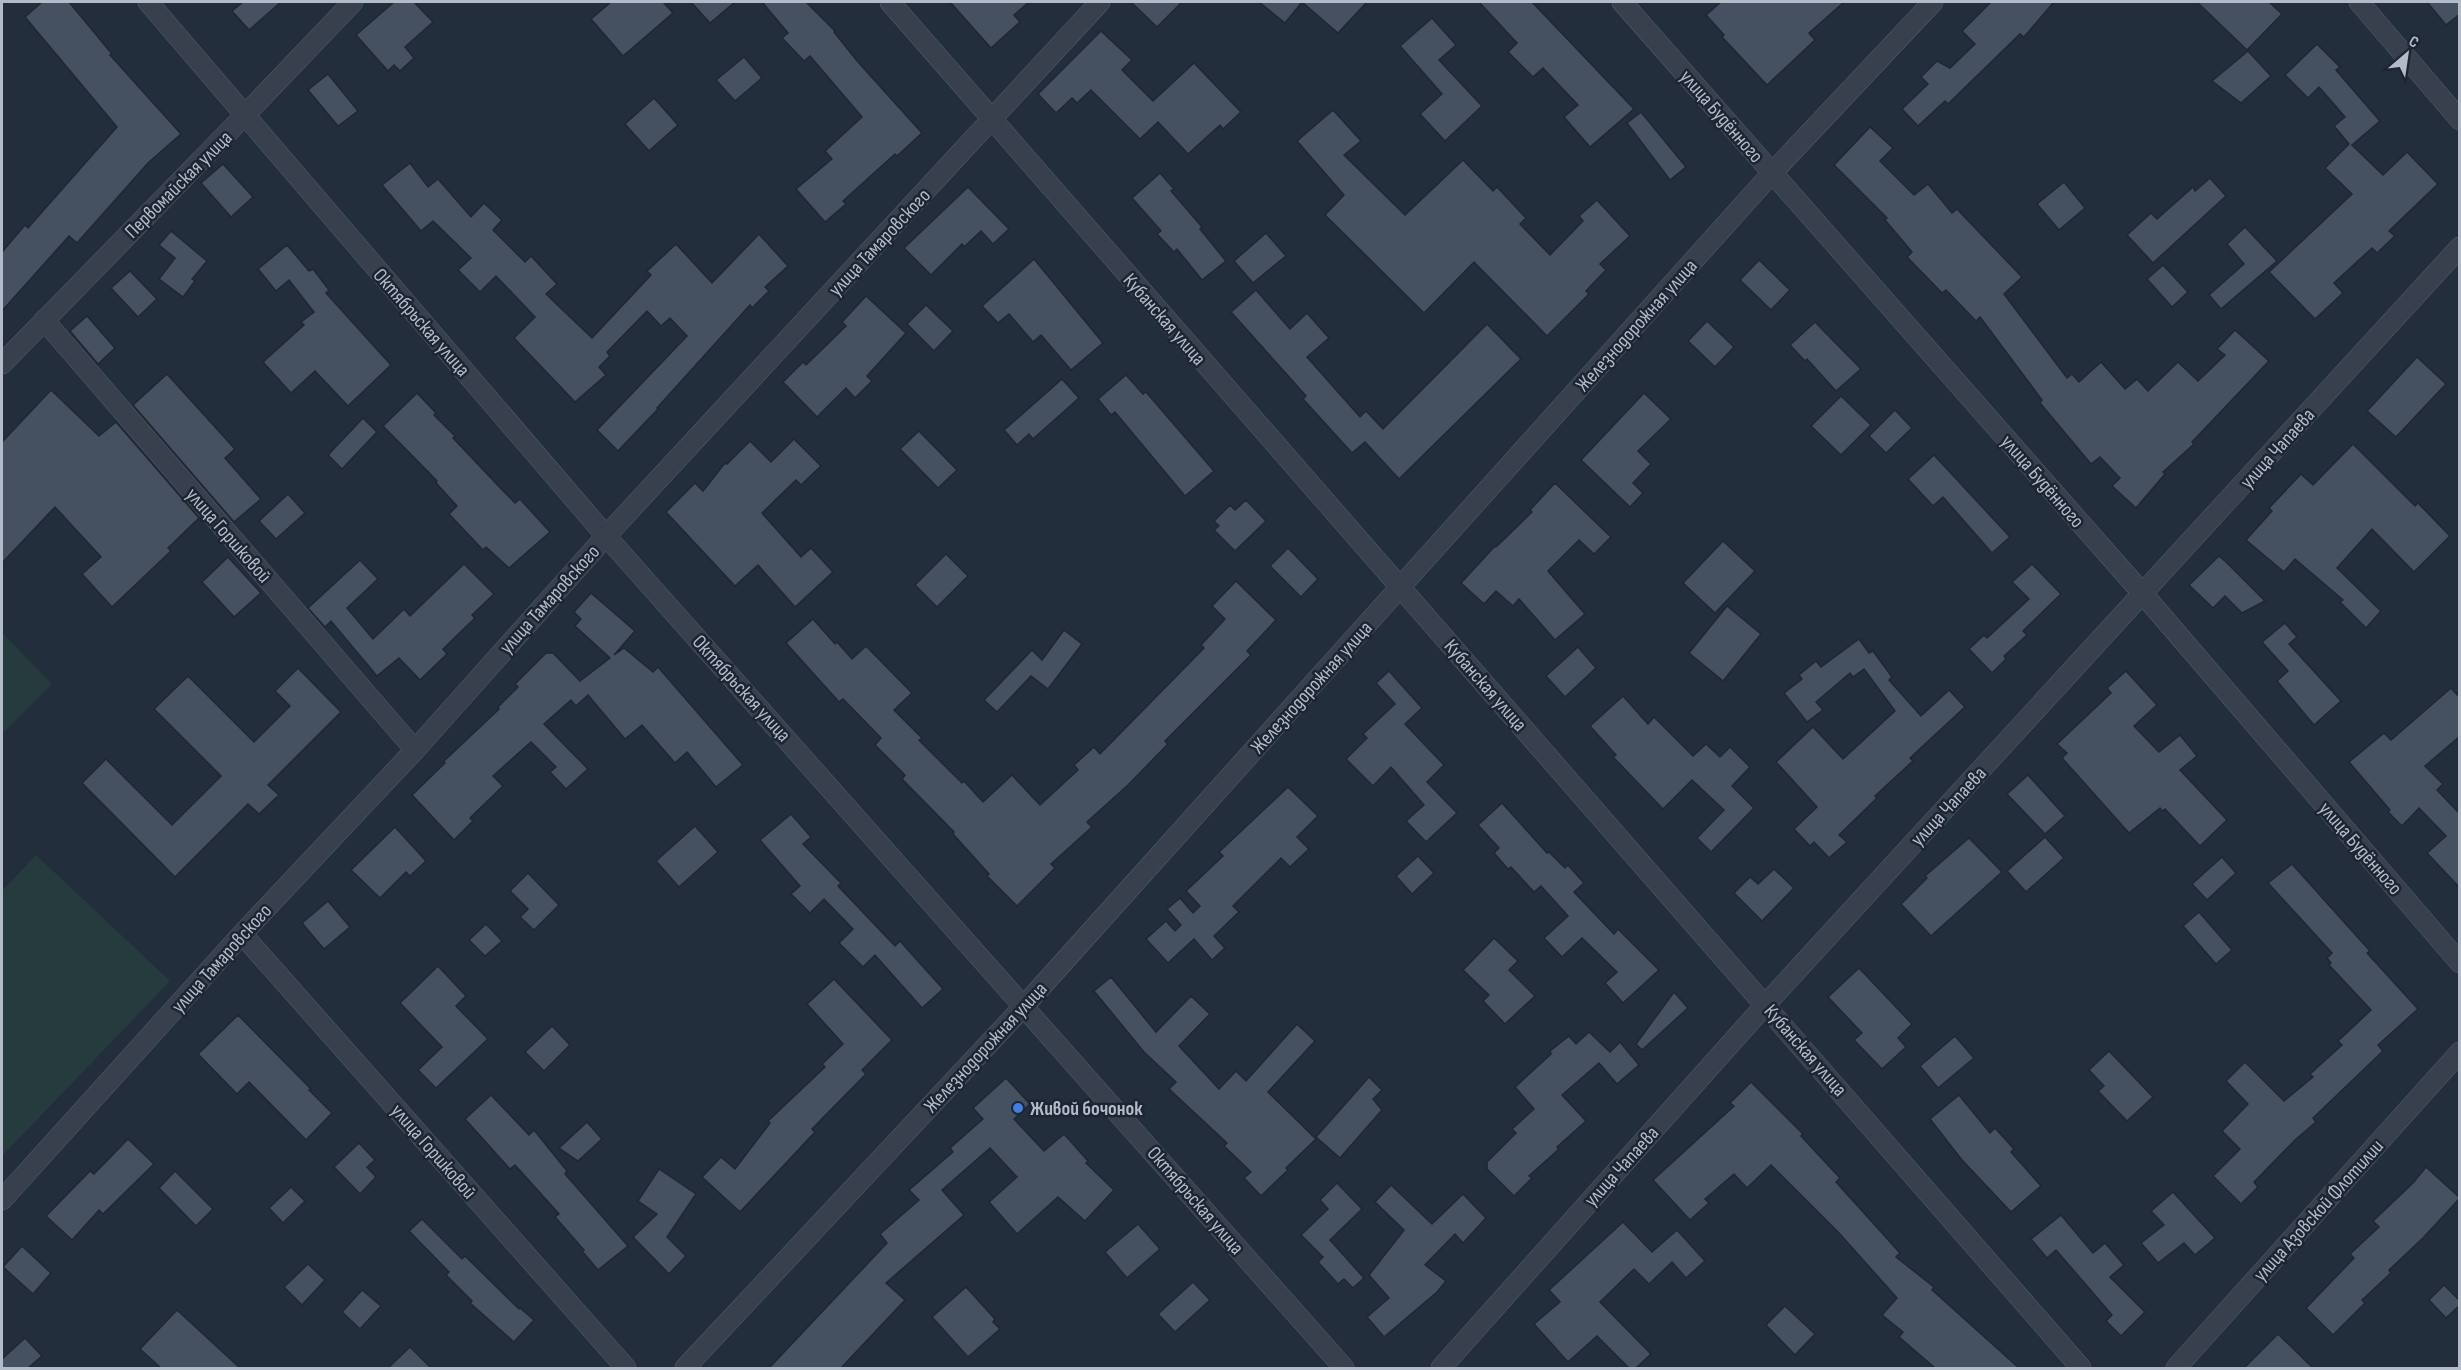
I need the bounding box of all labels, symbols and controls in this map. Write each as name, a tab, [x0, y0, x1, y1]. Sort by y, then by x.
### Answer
north arrow	[2377, 24, 2437, 84]
text: С	[2405, 32, 2422, 52]
street label: улица Будённого	[1674, 65, 1768, 168]
street label: Первомайская улица	[120, 126, 237, 243]
street label: улица Тамаровского	[824, 184, 936, 301]
street label: Железнодорожная улица	[1571, 255, 1703, 397]
street label: Октябрьская улица	[368, 264, 475, 382]
street label: Кубанская улица	[1118, 269, 1211, 371]
street label: улица Чапаева	[2235, 403, 2320, 494]
street label: улица Будённого	[1995, 430, 2089, 533]
street label: улица Горшковой	[180, 483, 276, 588]
street label: улица Тамаровского	[495, 540, 605, 659]
street label: Железнодорожная улица	[1246, 617, 1378, 759]
street label: Октябрьская улица	[687, 630, 796, 747]
street label: Кубанская улица	[1439, 635, 1532, 737]
street label: улица Чапаева	[1906, 762, 1992, 851]
street label: улица Будённого	[2313, 797, 2407, 900]
street label: улица Тамаровского	[167, 899, 277, 1018]
street label: Железнодорожная улица	[919, 977, 1052, 1118]
street label: Кубанская улица	[1759, 1000, 1852, 1102]
place label: Живой бочонок	[1030, 1097, 1143, 1121]
street label: улица Горшковой	[385, 1099, 481, 1204]
marker: Живой бочонок	[1011, 1101, 1025, 1115]
street label: улица Чапаева	[1579, 1121, 1664, 1212]
street label: улица Азовской Флотилии	[2249, 1135, 2389, 1287]
street label: Октябрьская улица	[1142, 1142, 1249, 1260]

